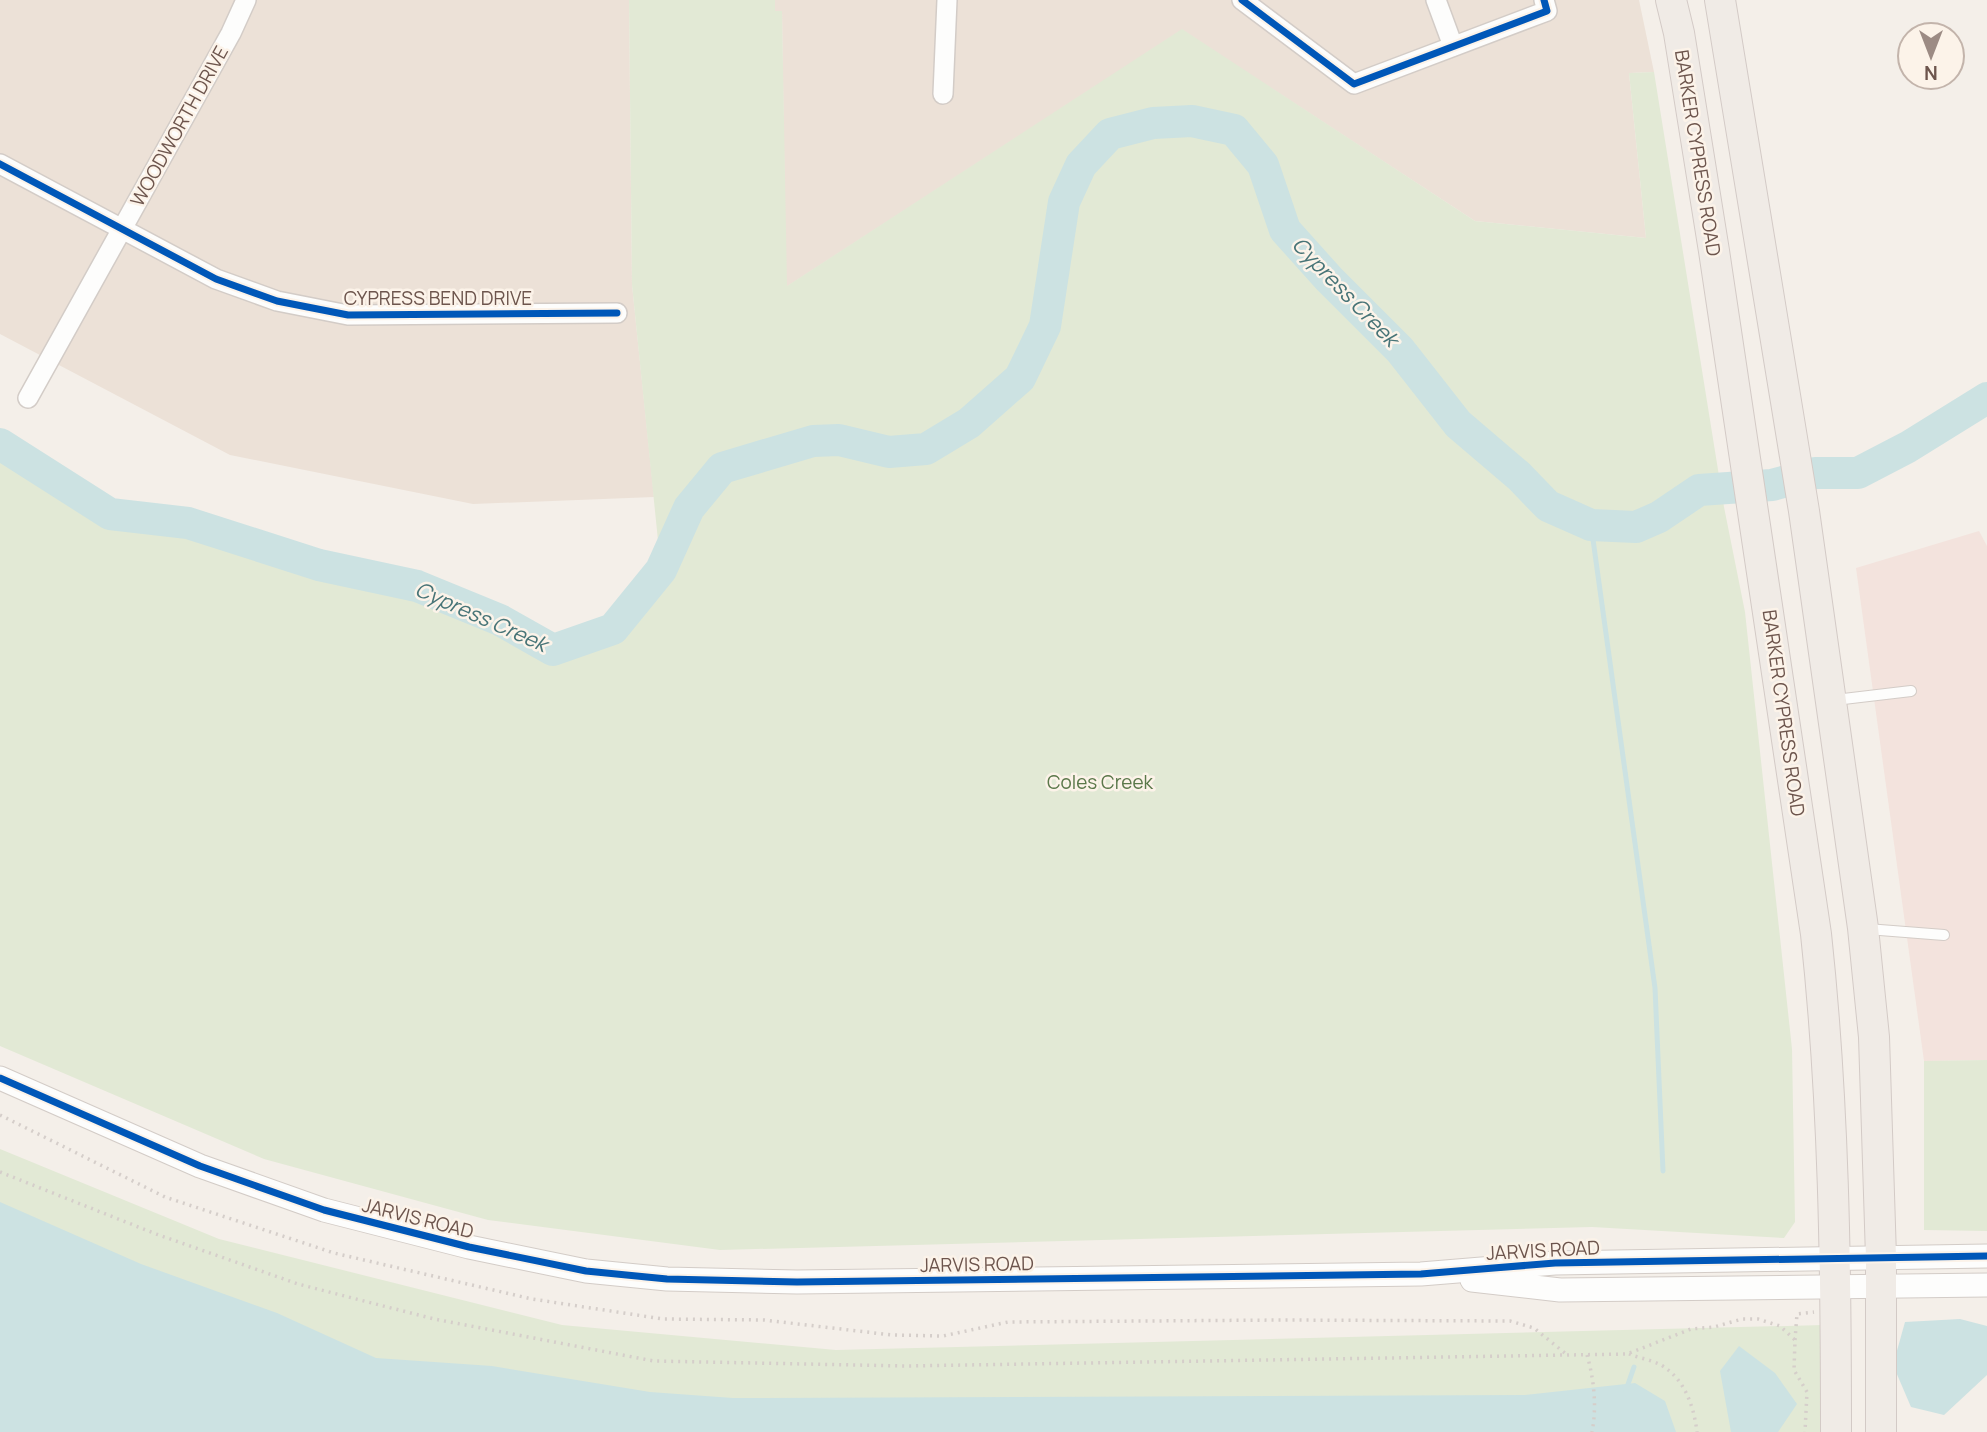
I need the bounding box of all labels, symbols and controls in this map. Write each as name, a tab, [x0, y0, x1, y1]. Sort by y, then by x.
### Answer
north arrow	[1896, 21, 1966, 91]
street label: WOODWORTH DRIVE	[124, 41, 234, 211]
street label: BARKER CYPRESS ROAD	[1669, 48, 1727, 258]
text: N	[1924, 60, 1938, 86]
water label: Cypress Creek	[1286, 231, 1407, 354]
street label: CYPRESS BEND DRIVE	[344, 285, 532, 311]
water label: Cypress Creek	[411, 574, 554, 659]
street label: BARKER CYPRESS ROAD	[1757, 608, 1811, 818]
park label: Coles Creek	[1047, 769, 1154, 795]
street label: JARVIS ROAD	[360, 1192, 476, 1244]
street label: JARVIS ROAD	[1485, 1234, 1601, 1266]
street label: JARVIS ROAD	[920, 1250, 1034, 1278]

